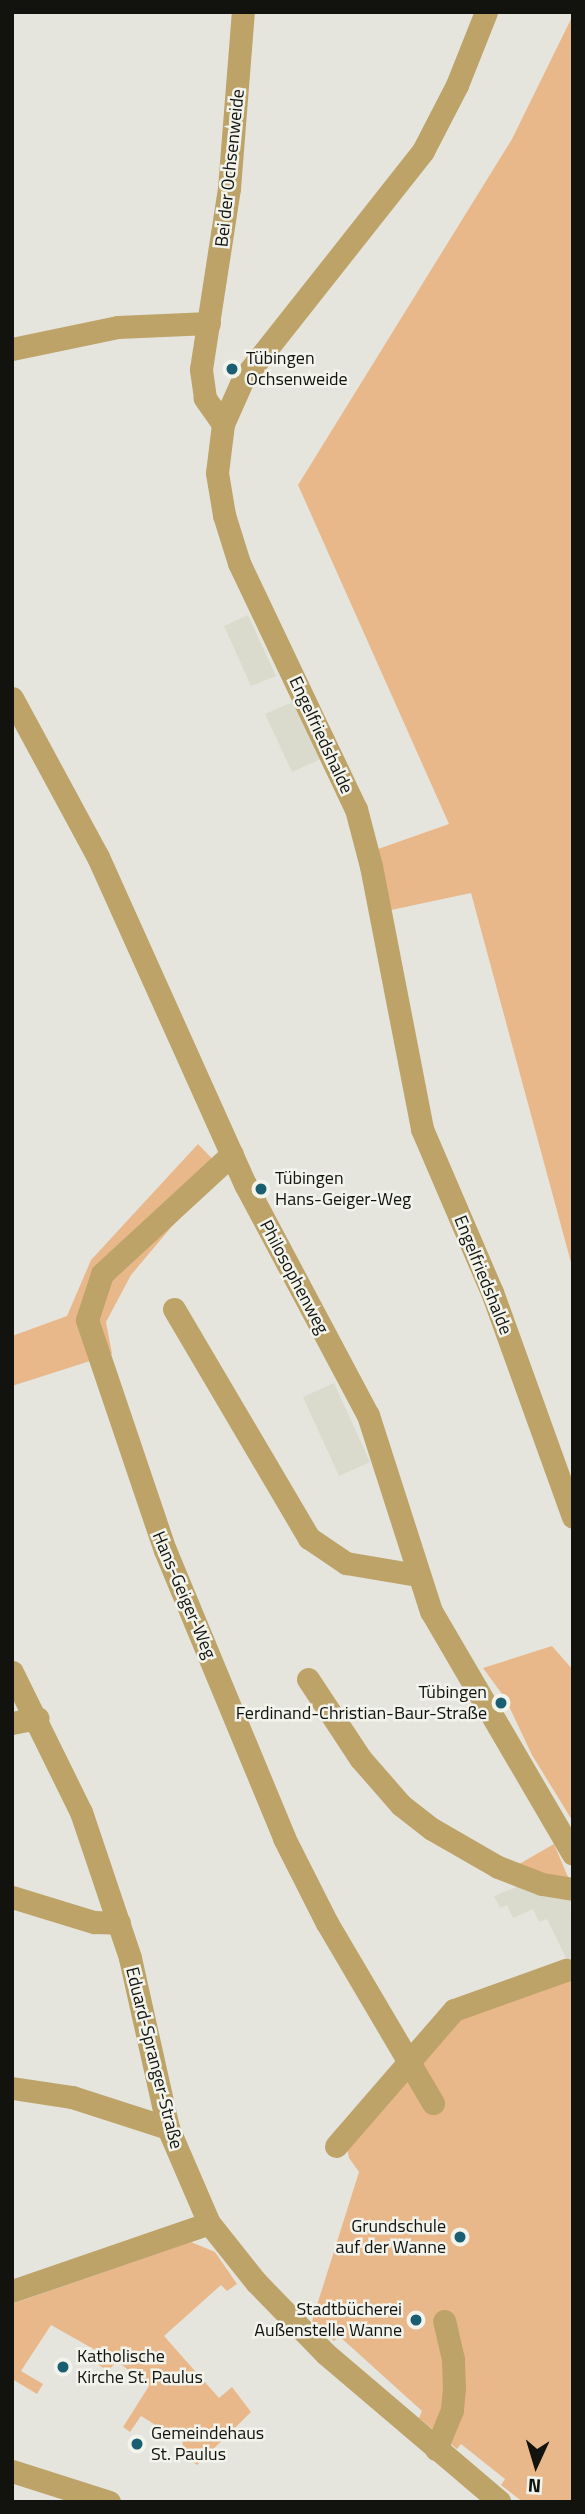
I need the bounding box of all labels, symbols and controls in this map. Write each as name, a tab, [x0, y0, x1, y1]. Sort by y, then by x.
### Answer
street label: Bei der Ochsenweide	[211, 88, 249, 248]
place label: Tübingen Ochsenweide	[246, 348, 348, 390]
marker: Tübingen Ochsenweide	[224, 361, 240, 377]
street label: Engelfriedshalde	[284, 673, 358, 797]
place label: Tübingen Hans-Geiger-Weg	[275, 1168, 411, 1210]
marker: Tübingen Hans-Geiger-Weg	[253, 1181, 269, 1197]
street label: Engelfriedshalde	[449, 1212, 517, 1338]
street label: Philosophenweg	[255, 1216, 333, 1338]
street label: Hans-Geiger-Weg	[147, 1528, 221, 1662]
place label: Tübingen Ferdinand-Christian-Baur-Straße	[236, 1682, 487, 1724]
marker: Tübingen Ferdinand-Christian-Baur-Straße	[493, 1695, 509, 1711]
street label: Eduard-Spranger-Straße	[121, 1965, 187, 2151]
place label: Grundschule auf der Wanne	[336, 2216, 446, 2258]
marker: Grundschule auf der Wanne	[452, 2229, 468, 2245]
place label: Stadtbücherei Außenstelle Wanne	[254, 2299, 402, 2342]
marker: Stadtbücherei Außenstelle Wanne	[408, 2312, 424, 2328]
place label: Katholische Kirche St. Paulus	[77, 2346, 203, 2388]
marker: Katholische Kirche St. Paulus	[55, 2359, 71, 2375]
place label: Gemeindehaus St. Paulus	[151, 2423, 264, 2466]
north arrow	[501, 2430, 571, 2500]
marker: Gemeindehaus St. Paulus	[129, 2436, 145, 2452]
text: N	[527, 2472, 542, 2501]

